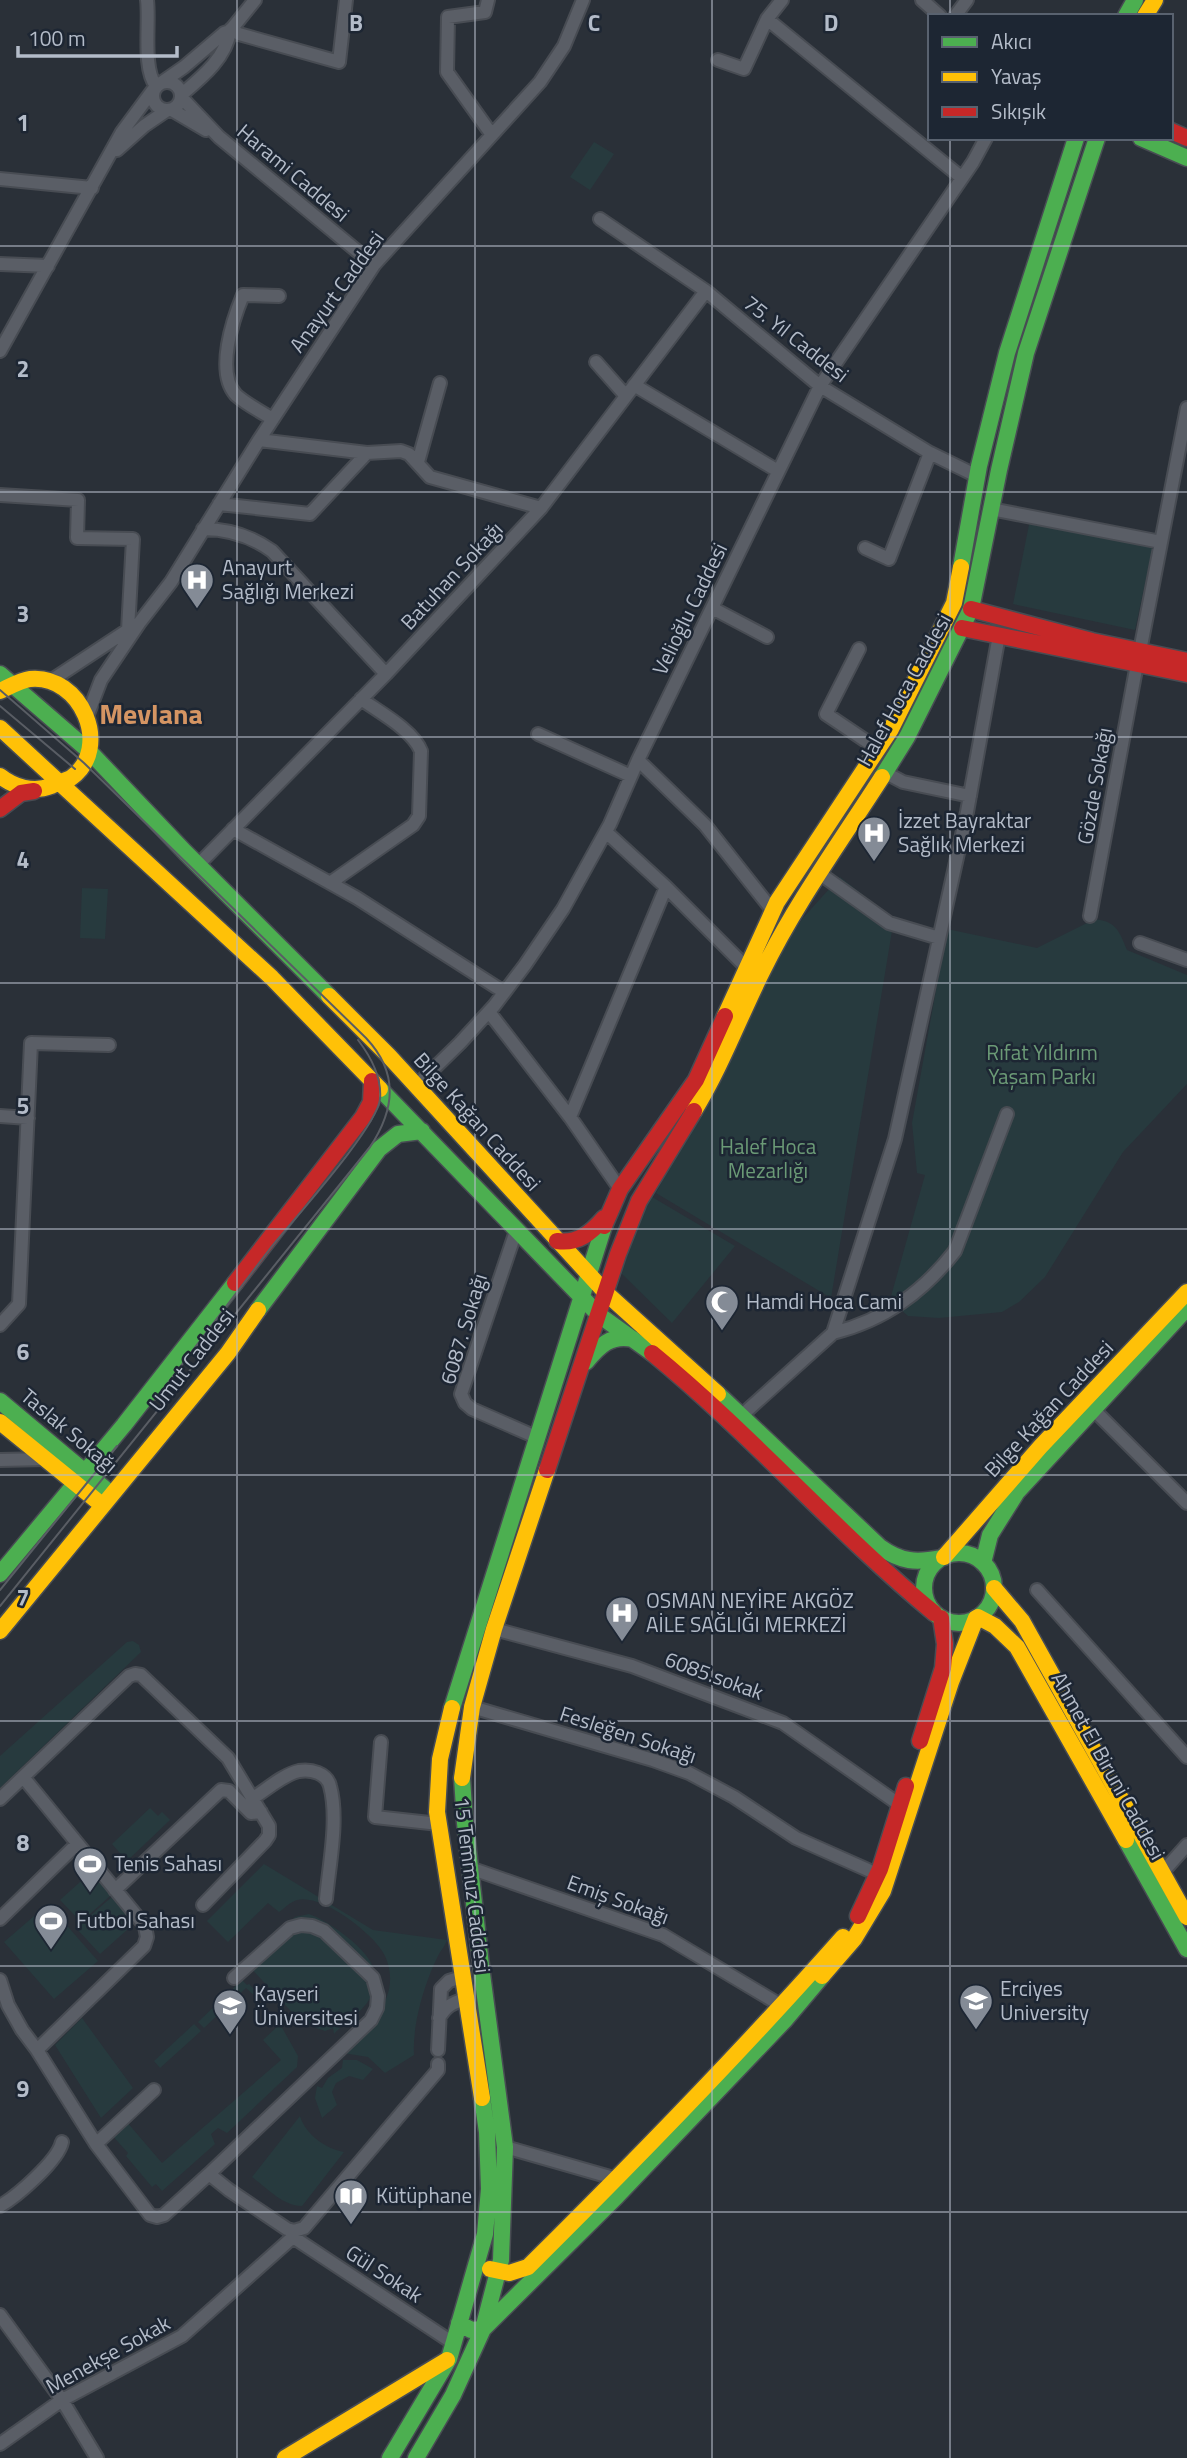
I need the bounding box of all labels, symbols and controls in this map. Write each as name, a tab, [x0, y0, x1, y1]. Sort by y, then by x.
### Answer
text: B	[349, 5, 363, 40]
text: C	[588, 5, 600, 40]
text: D	[824, 5, 838, 40]
scale bar	[18, 14, 177, 58]
legend	[928, 14, 1173, 140]
text: 100 m	[28, 22, 85, 54]
text: Akıcı	[991, 25, 1032, 57]
text: Yavaş	[991, 60, 1042, 92]
text: Sıkışık	[991, 95, 1046, 127]
text: 1	[17, 105, 29, 140]
street label: Harami Caddesi	[230, 115, 357, 229]
street label: Anayurt Caddesi	[281, 224, 391, 359]
street label: 75. Yıl Caddesi	[737, 287, 856, 390]
text: 2	[17, 351, 29, 386]
street label: Batuhan Sokağı	[392, 514, 510, 637]
street label: Velioğlu Caddesi	[643, 537, 735, 680]
place label: Anayurt Sağlığı Merkezi	[222, 551, 354, 607]
hospital icon: Anayurt Sağlığı Merkezi	[178, 561, 216, 610]
text: 3	[17, 596, 29, 631]
street label: Halef Hoca Caddesi	[848, 607, 958, 772]
district label: Mevlana	[99, 692, 203, 735]
street label: Gözde Sokağı	[1068, 725, 1120, 847]
place label: İzzet Bayraktar Sağlık Merkezi	[898, 804, 1031, 860]
hospital icon: İzzet Bayraktar Sağlık Merkezi	[855, 814, 893, 863]
text: 4	[17, 842, 29, 877]
park label: Rıfat Yıldırım Yaşam Parkı	[986, 1036, 1098, 1092]
street label: Bilge Kağan Caddesi	[407, 1045, 549, 1198]
text: 5	[17, 1088, 29, 1123]
park label: Halef Hoca Mezarlığı	[720, 1130, 817, 1186]
street label: 6087. Sokağı	[431, 1269, 495, 1388]
mosque icon: Hamdi Hoca Cami	[703, 1283, 741, 1332]
place label: Hamdi Hoca Cami	[746, 1285, 902, 1317]
street label: Umut Caddesi	[141, 1301, 242, 1418]
street label: Bilge Kağan Caddesi	[976, 1333, 1120, 1484]
text: 6	[17, 1334, 30, 1369]
street label: Taslak Sokağı	[14, 1380, 125, 1480]
text: 7	[17, 1580, 29, 1615]
place label: OSMAN NEYİRE AKGÖZ AİLE SAĞLIĞI MERKEZİ	[646, 1584, 854, 1640]
hospital icon: OSMAN NEYİRE AKGÖZ AİLE SAĞLIĞI MERKEZİ	[603, 1594, 641, 1643]
street label: 6085.sokak	[660, 1642, 768, 1708]
street label: Ahmet El Biruni Caddesi	[1044, 1666, 1174, 1865]
street label: Fesleğen Sokağı	[556, 1697, 701, 1771]
street label: 15 Temmuz Caddesi	[446, 1795, 500, 1975]
text: 8	[17, 1825, 30, 1860]
sports icon: Tenis Sahası	[71, 1845, 109, 1894]
place label: Tenis Sahası	[114, 1847, 222, 1879]
street label: Emiş Sokağı	[563, 1866, 674, 1932]
sports icon: Futbol Sahası	[32, 1902, 70, 1951]
place label: Futbol Sahası	[76, 1904, 195, 1936]
place label: Erciyes University	[1000, 1972, 1089, 2028]
place label: Kayseri Üniversitesi	[254, 1977, 358, 2033]
school or university icon: Erciyes University	[957, 1982, 995, 2031]
school or university icon: Kayseri Üniversitesi	[211, 1987, 249, 2036]
text: 9	[17, 2071, 30, 2106]
library icon: Kütüphane	[332, 2177, 370, 2226]
place label: Kütüphane	[376, 2179, 472, 2211]
street label: Gül Sokak	[340, 2236, 430, 2310]
street label: Menekşe Sokak	[39, 2307, 176, 2402]

